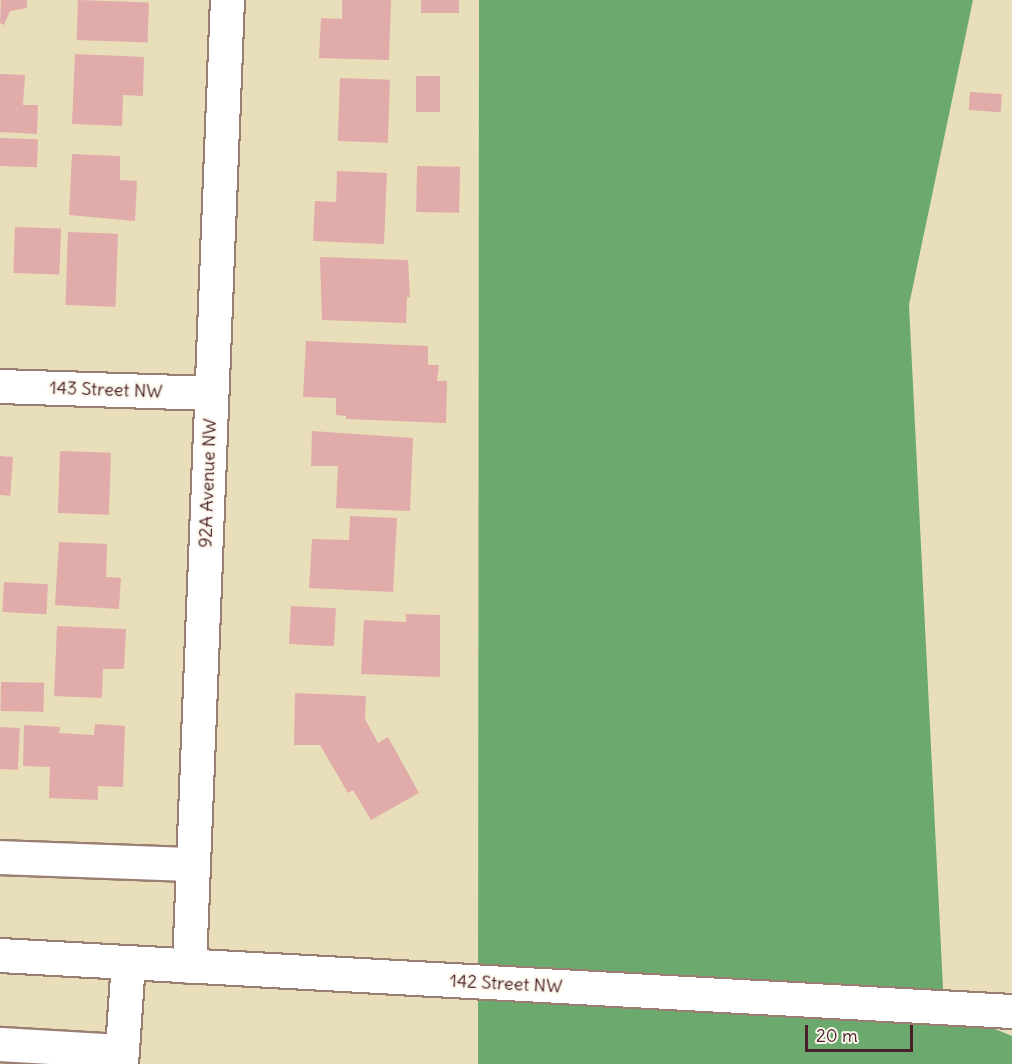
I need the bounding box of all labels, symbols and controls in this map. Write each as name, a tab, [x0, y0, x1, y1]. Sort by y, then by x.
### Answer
street label: 143 Street NW	[49, 377, 163, 403]
street label: 92A Avenue NW	[195, 418, 221, 548]
street label: 142 Street NW	[449, 970, 563, 998]
scale bar	[808, 1013, 916, 1051]
text: 20 m	[816, 1024, 858, 1047]

